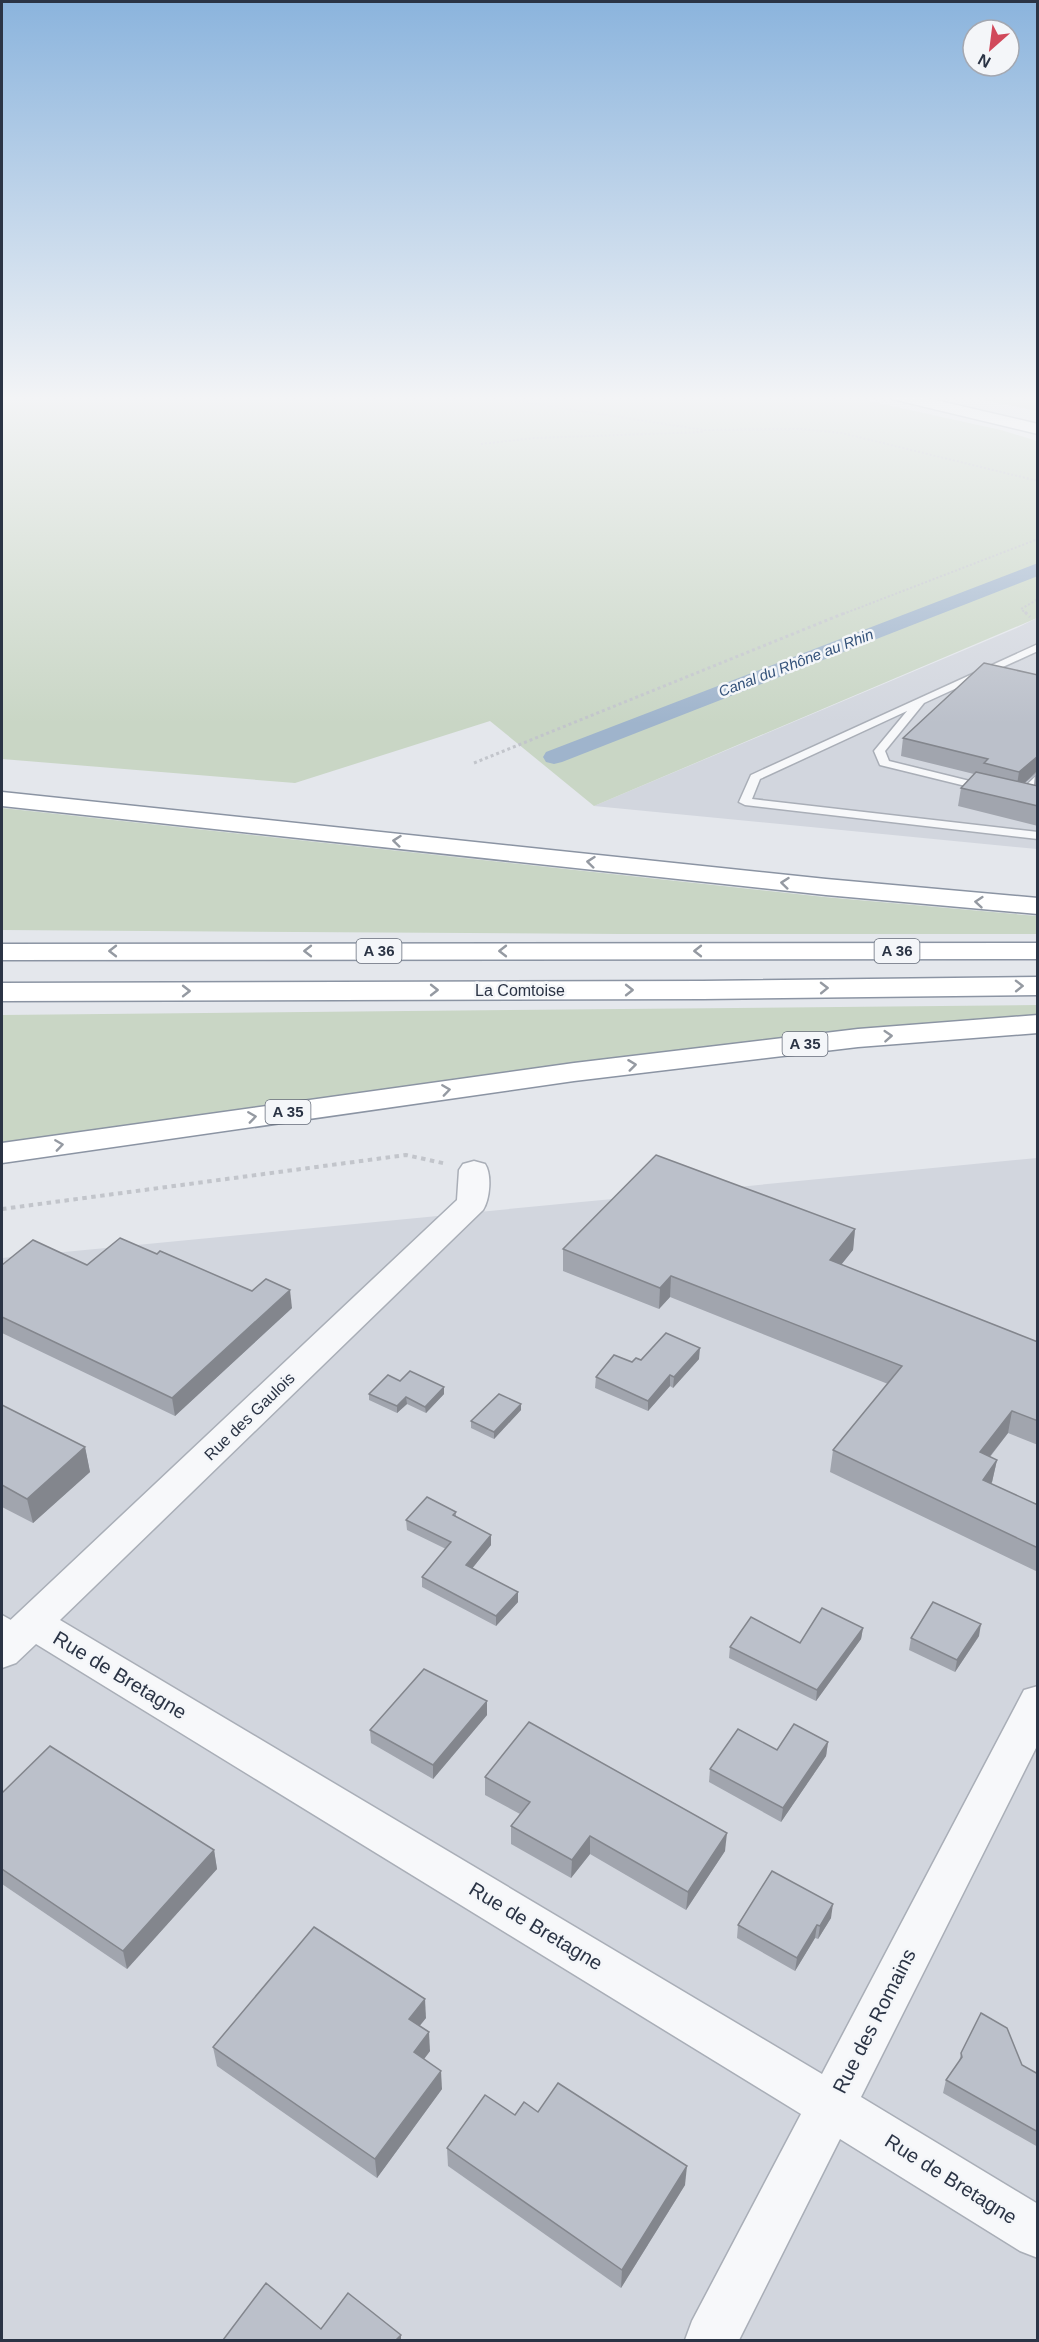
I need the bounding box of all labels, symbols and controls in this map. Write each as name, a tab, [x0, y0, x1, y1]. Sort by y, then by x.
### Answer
north arrow	[961, 18, 1021, 78]
text: N	[975, 51, 993, 71]
water label: Canal du Rhône au Rhin	[716, 625, 876, 700]
one-way arrow	[393, 835, 402, 848]
one-way arrow	[587, 856, 596, 869]
one-way arrow	[781, 877, 790, 889]
one-way arrow	[975, 896, 984, 909]
road number: A 36	[356, 939, 401, 963]
road number: A 36	[874, 939, 920, 963]
one-way arrow	[108, 945, 117, 958]
one-way arrow	[303, 945, 312, 957]
one-way arrow	[498, 945, 507, 957]
one-way arrow	[693, 945, 702, 957]
one-way arrow	[1014, 980, 1023, 992]
street label: La Comtoise	[475, 982, 565, 999]
one-way arrow	[819, 982, 828, 995]
one-way arrow	[429, 984, 438, 996]
one-way arrow	[624, 984, 633, 996]
one-way arrow	[181, 985, 190, 997]
one-way arrow	[884, 1030, 893, 1043]
road number: A 35	[782, 1032, 828, 1056]
one-way arrow	[628, 1059, 637, 1072]
one-way arrow	[441, 1085, 450, 1097]
road number: A 35	[266, 1100, 310, 1124]
one-way arrow	[248, 1112, 257, 1124]
one-way arrow	[55, 1139, 64, 1151]
street label: Rue des Gaulois	[201, 1369, 298, 1464]
street label: Rue de Bretagne	[50, 1627, 190, 1723]
street label: Rue de Bretagne	[466, 1878, 606, 1974]
street label: Rue des Romains	[828, 1945, 920, 2097]
street label: Rue de Bretagne	[881, 2130, 1021, 2228]

